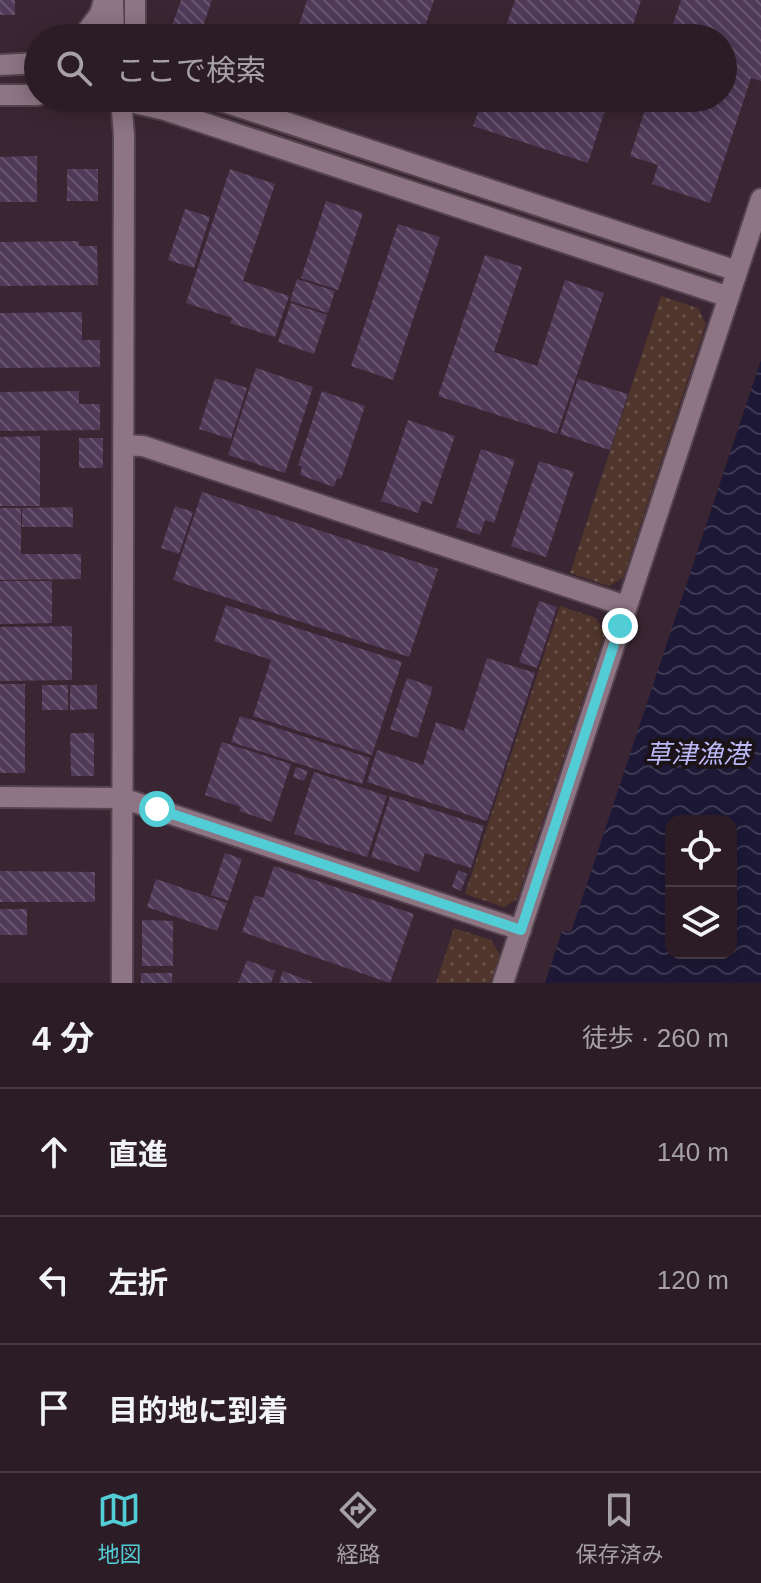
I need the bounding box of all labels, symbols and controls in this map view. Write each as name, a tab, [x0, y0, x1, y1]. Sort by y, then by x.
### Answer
search box	[24, 24, 737, 112]
icon: search	[52, 46, 96, 90]
text: ここで検索	[116, 54, 266, 87]
route end	[602, 608, 638, 644]
water label: 草津漁港	[645, 739, 753, 769]
route start	[139, 791, 175, 827]
map controls	[665, 815, 737, 959]
button: locate	[665, 815, 737, 887]
button: layers	[665, 887, 737, 959]
text: 4 分	[32, 1019, 94, 1057]
text: 徒歩 · 260 m	[582, 1023, 729, 1053]
icon: ahead	[32, 1130, 76, 1174]
text: 140 m	[657, 1137, 729, 1167]
text: 直進	[108, 1138, 168, 1171]
icon: left	[32, 1258, 76, 1302]
text: 120 m	[657, 1265, 729, 1295]
text: 左折	[108, 1266, 168, 1299]
icon: arrive	[32, 1386, 76, 1430]
text: 目的地に到着	[108, 1394, 288, 1427]
tab: 地図	[97, 1488, 142, 1568]
tab: 経路	[336, 1488, 381, 1568]
tab: 保存済み	[575, 1488, 664, 1568]

